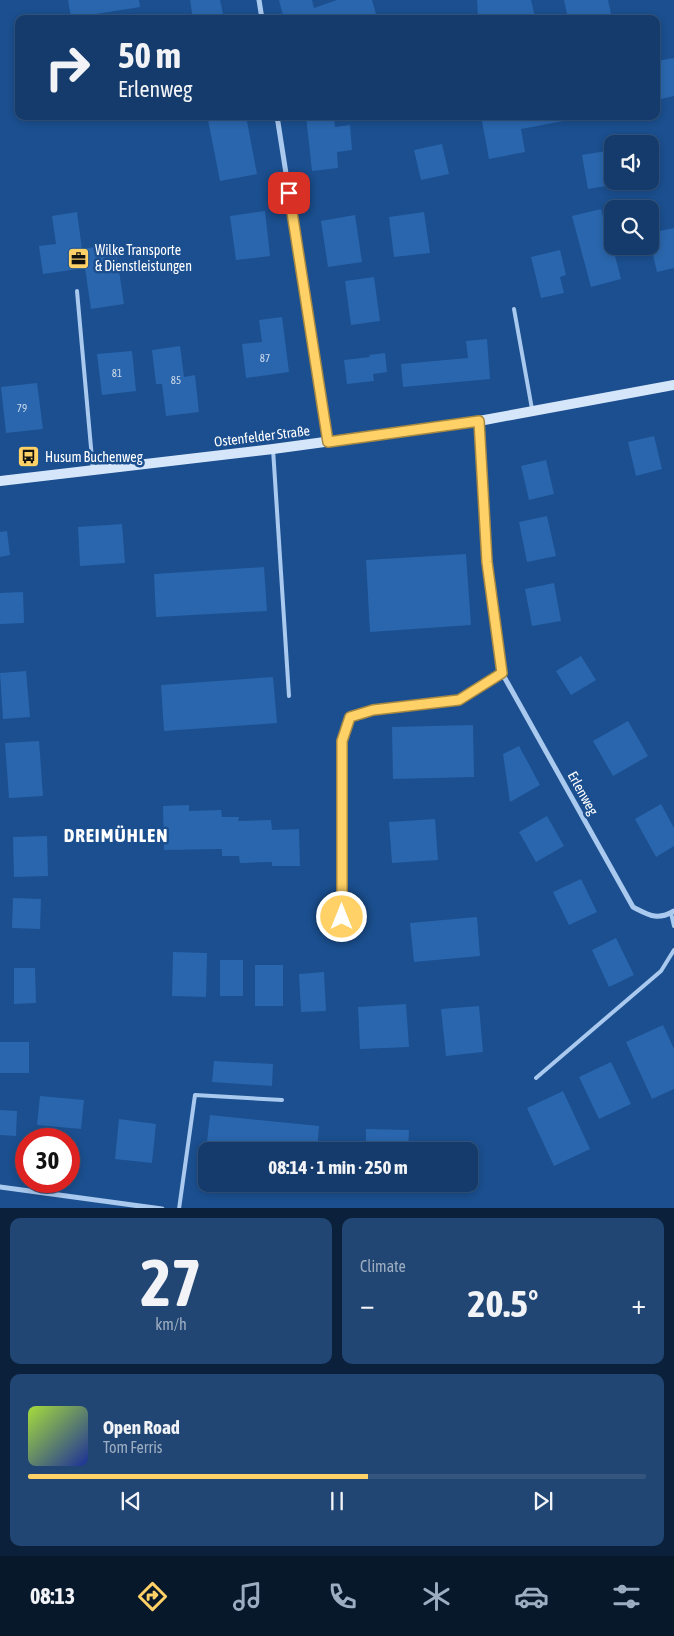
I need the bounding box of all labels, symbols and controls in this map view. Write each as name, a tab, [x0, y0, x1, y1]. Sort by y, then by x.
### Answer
icon: right	[35, 35, 100, 100]
text: 50 m	[118, 35, 181, 75]
text: Erlenweg	[118, 76, 193, 102]
map controls	[604, 135, 659, 255]
button: sound	[604, 135, 659, 190]
pin	[268, 172, 310, 214]
icon: arrive	[275, 179, 303, 207]
button: search	[604, 200, 659, 255]
place label: Wilke Transporte & Dienstleistungen	[95, 242, 192, 274]
office icon: Wilke Transporte & Dienstleistungen	[67, 246, 91, 270]
house number: 87	[260, 352, 270, 364]
house number: 81	[112, 367, 122, 379]
house number: 85	[171, 374, 181, 386]
house number: 79	[17, 402, 27, 414]
street label: Ostenfelder Straße	[213, 422, 311, 450]
bus stop icon: Husum Buchenweg	[17, 445, 41, 469]
place label: Husum Buchenweg	[45, 449, 143, 465]
street label: Erlenweg	[565, 768, 601, 818]
district label: DREIMÜHLEN	[64, 824, 168, 846]
position arrow	[315, 890, 367, 942]
speed limit sign: 30	[15, 1128, 80, 1193]
text: 08:14 · 1 min · 250 m	[268, 1156, 408, 1178]
text: 27	[140, 1245, 202, 1320]
text: Climate	[360, 1257, 406, 1275]
text: 20.5°	[468, 1282, 538, 1325]
text: −	[360, 1288, 375, 1320]
text: +	[631, 1288, 646, 1320]
text: km/h	[155, 1315, 187, 1333]
text: Open Road	[103, 1416, 180, 1438]
text: Tom Ferris	[103, 1438, 162, 1456]
icon: previous	[117, 1487, 145, 1515]
icon: pause	[323, 1487, 351, 1515]
icon: next	[529, 1487, 557, 1515]
icon: directions	[135, 1579, 170, 1614]
icon: music	[230, 1579, 265, 1614]
icon: phone	[325, 1579, 360, 1614]
icon: climate	[419, 1579, 454, 1614]
icon: car	[514, 1579, 549, 1614]
icon: filters	[609, 1579, 644, 1614]
text: 08:13	[30, 1583, 75, 1609]

